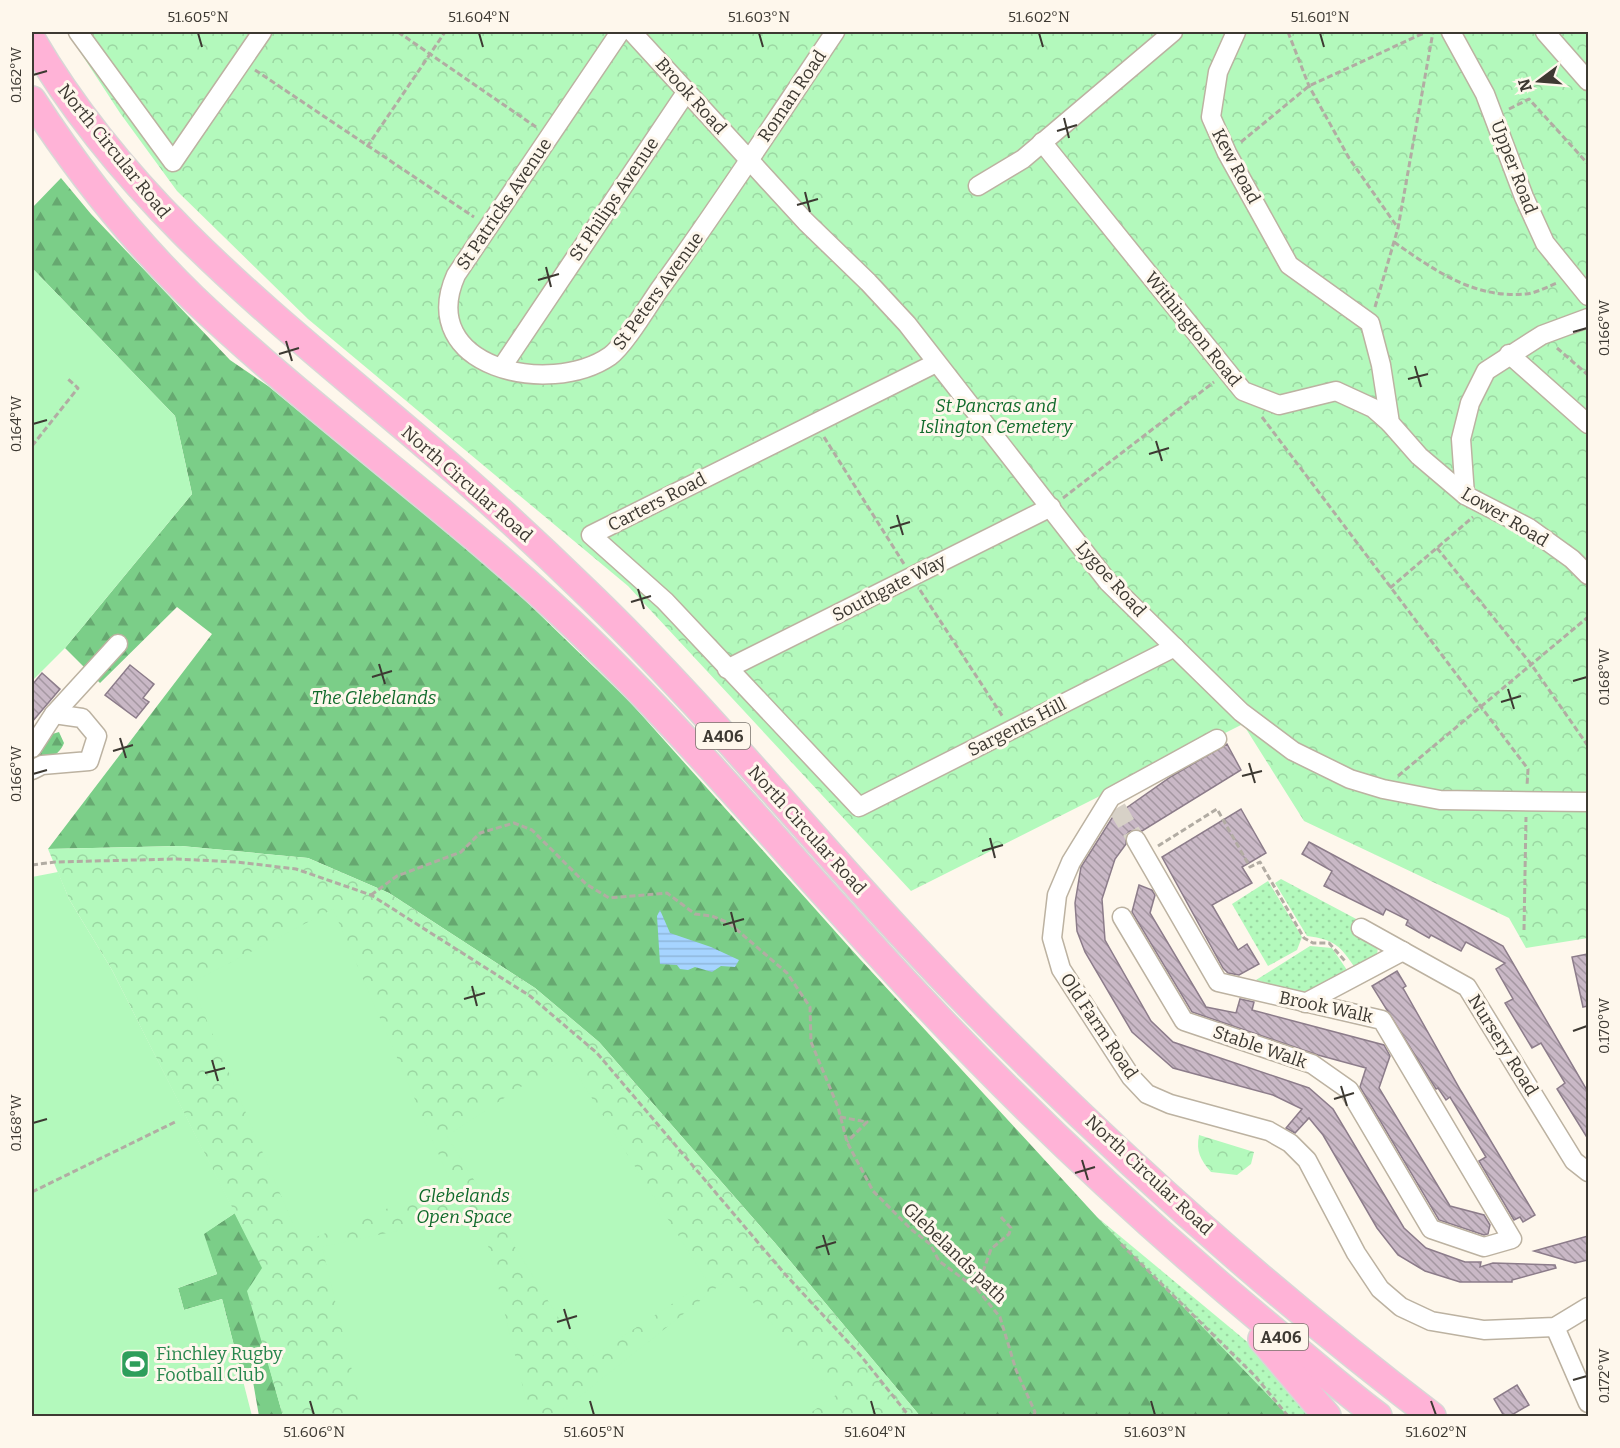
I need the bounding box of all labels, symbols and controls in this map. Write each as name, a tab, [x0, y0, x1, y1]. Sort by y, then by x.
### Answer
text: 51.605°N	[167, 8, 229, 26]
text: 51.604°N	[448, 8, 510, 26]
text: 51.603°N	[728, 8, 790, 26]
text: 51.602°N	[1008, 8, 1070, 26]
text: 51.601°N	[1290, 8, 1350, 26]
text: 0.162°W	[7, 46, 25, 103]
street label: Roman Road	[753, 46, 831, 146]
north arrow	[1509, 51, 1569, 111]
street label: Brook Road	[651, 53, 731, 139]
text: N	[1514, 76, 1536, 94]
street label: North Circular Road	[53, 80, 175, 223]
street label: Upper Road	[1486, 117, 1542, 217]
street label: Kew Road	[1207, 125, 1265, 208]
street label: St Philips Avenue	[564, 133, 664, 265]
street label: St Patricks Avenue	[452, 134, 556, 274]
street label: St Peters Avenue	[608, 228, 708, 354]
street label: Withington Road	[1140, 267, 1246, 391]
text: 0.166°W	[1595, 299, 1613, 356]
text: 0.164°W	[7, 395, 25, 452]
park label: St Pancras and Islington Cemetery	[919, 395, 1073, 438]
street label: North Circular Road	[397, 421, 537, 547]
street label: Carters Road	[604, 468, 710, 536]
street label: Lower Road	[1458, 482, 1553, 552]
street label: Lygoe Road	[1071, 537, 1151, 622]
street label: Southgate Way	[828, 550, 950, 626]
text: 0.168°W	[1595, 648, 1613, 706]
park label: The Glebelands	[312, 687, 437, 709]
street label: Sargents Hill	[964, 693, 1070, 761]
road number: A406	[696, 723, 750, 749]
text: 0.166°W	[7, 745, 25, 802]
street label: North Circular Road	[743, 761, 871, 899]
street label: Old Farm Road	[1055, 969, 1143, 1083]
street label: Brook Walk	[1277, 986, 1376, 1028]
street label: Nursery Road	[1463, 990, 1543, 1100]
text: 0.170°W	[1595, 997, 1613, 1054]
street label: Stable Walk	[1210, 1021, 1311, 1074]
text: 0.168°W	[7, 1094, 25, 1152]
street label: North Circular Road	[1081, 1110, 1217, 1240]
park label: Glebelands Open Space	[416, 1185, 512, 1228]
street label: Glebelands path	[899, 1198, 1011, 1308]
road number: A406	[1254, 1324, 1308, 1350]
place label: Finchley Rugby Football Club	[156, 1343, 283, 1386]
sports icon: Finchley Rugby Football Club	[119, 1348, 151, 1380]
text: 0.172°W	[1595, 1348, 1613, 1404]
text: 51.606°N	[283, 1423, 345, 1441]
text: 51.605°N	[563, 1423, 625, 1441]
text: 51.604°N	[844, 1423, 906, 1441]
text: 51.603°N	[1124, 1423, 1186, 1441]
text: 51.602°N	[1405, 1423, 1467, 1441]

